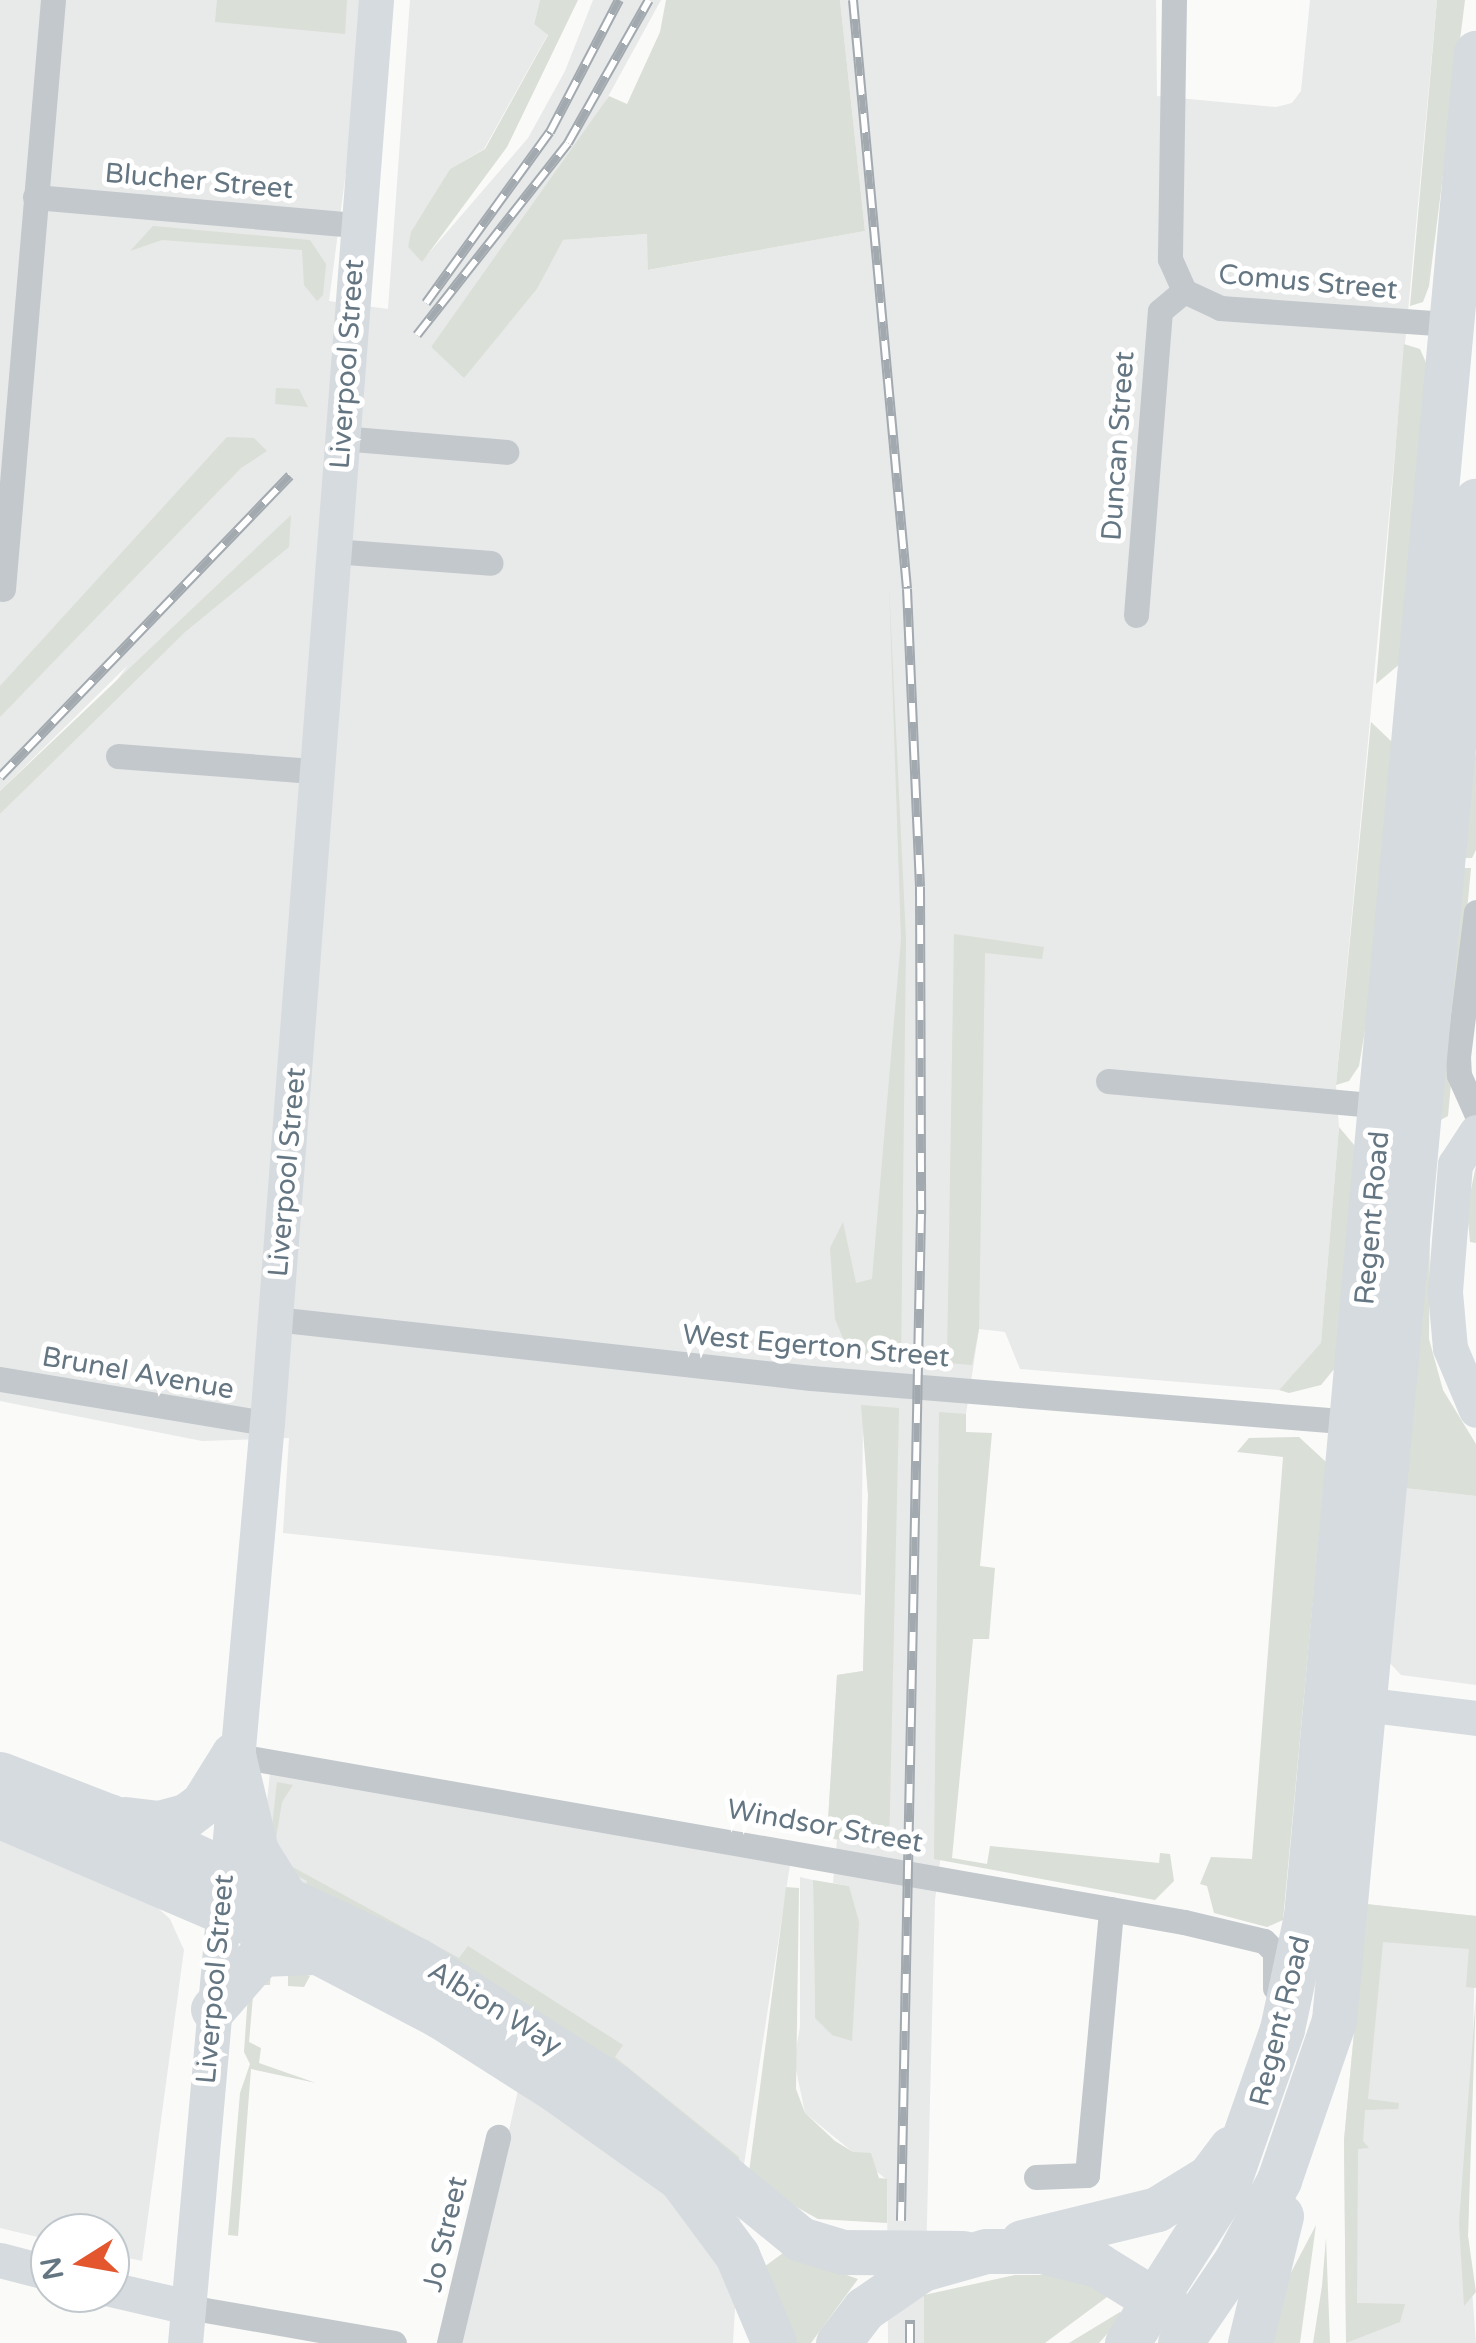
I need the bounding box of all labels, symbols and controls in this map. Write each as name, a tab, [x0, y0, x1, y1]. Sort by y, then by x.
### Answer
street label: Blucher Street	[103, 156, 295, 206]
street label: Comus Street	[1217, 257, 1399, 307]
street label: Liverpool Street	[323, 258, 371, 470]
street label: Duncan Street	[1095, 350, 1141, 542]
street label: Liverpool Street	[261, 1066, 313, 1278]
street label: Regent Road	[1348, 1130, 1396, 1306]
street label: West Egerton Street	[681, 1318, 951, 1374]
street label: Brunel Avenue	[39, 1340, 237, 1406]
street label: Windsor Street	[724, 1792, 926, 1860]
street label: Liverpool Street	[189, 1873, 241, 2085]
street label: Regent Road	[1243, 1932, 1317, 2110]
street label: Albion Way	[422, 1954, 568, 2062]
street label: Jo Street	[415, 2173, 475, 2295]
north arrow	[30, 2213, 130, 2313]
text: N	[34, 2254, 71, 2283]

